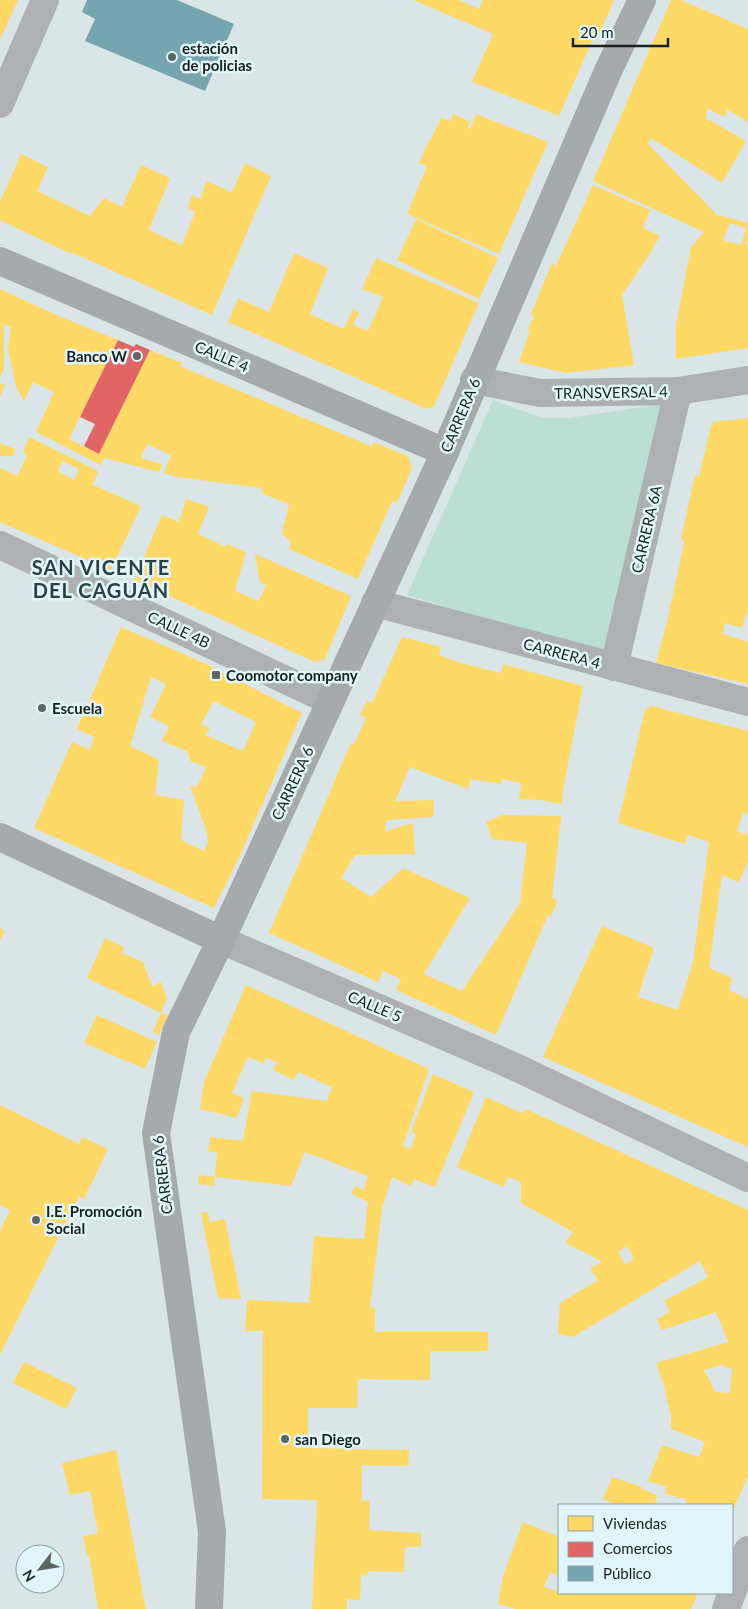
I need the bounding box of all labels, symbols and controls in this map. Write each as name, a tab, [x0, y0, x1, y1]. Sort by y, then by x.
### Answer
scale bar	[573, 15, 668, 47]
text: 20 m	[580, 23, 614, 41]
place label: estación de policias	[182, 39, 252, 74]
marker: estación de policias	[166, 51, 178, 63]
street label: CALLE 4	[192, 337, 252, 375]
place label: Banco W	[66, 347, 127, 365]
marker: Banco W	[131, 350, 143, 362]
street label: CARRERA 6	[436, 375, 484, 455]
street label: TRANSVERSAL 4	[554, 382, 668, 402]
street label: CARRERA 6A	[627, 483, 665, 575]
district label: SAN VICENTE DEL CAGUÁN	[32, 555, 170, 602]
street label: CALLE 4B	[145, 607, 213, 651]
street label: CARRERA 4	[521, 634, 603, 672]
place label: Coomotor company	[226, 666, 358, 684]
marker: Coomotor company	[210, 669, 222, 681]
place label: Escuela	[52, 699, 102, 717]
marker: Escuela	[36, 702, 48, 714]
street label: CARRERA 6	[267, 743, 317, 823]
street label: CALLE 5	[345, 987, 405, 1025]
street label: CARRERA 6	[148, 1134, 176, 1215]
place label: I.E. Promoción Social	[46, 1202, 142, 1237]
marker: I.E. Promoción Social	[30, 1214, 42, 1226]
place label: san Diego	[295, 1430, 361, 1448]
marker: san Diego	[279, 1433, 291, 1445]
legend	[558, 1504, 733, 1594]
text: Viviendas	[603, 1514, 667, 1532]
text: Comercios	[603, 1539, 673, 1557]
north arrow	[15, 1544, 65, 1594]
text: Público	[603, 1564, 651, 1582]
text: N	[18, 1567, 38, 1585]

